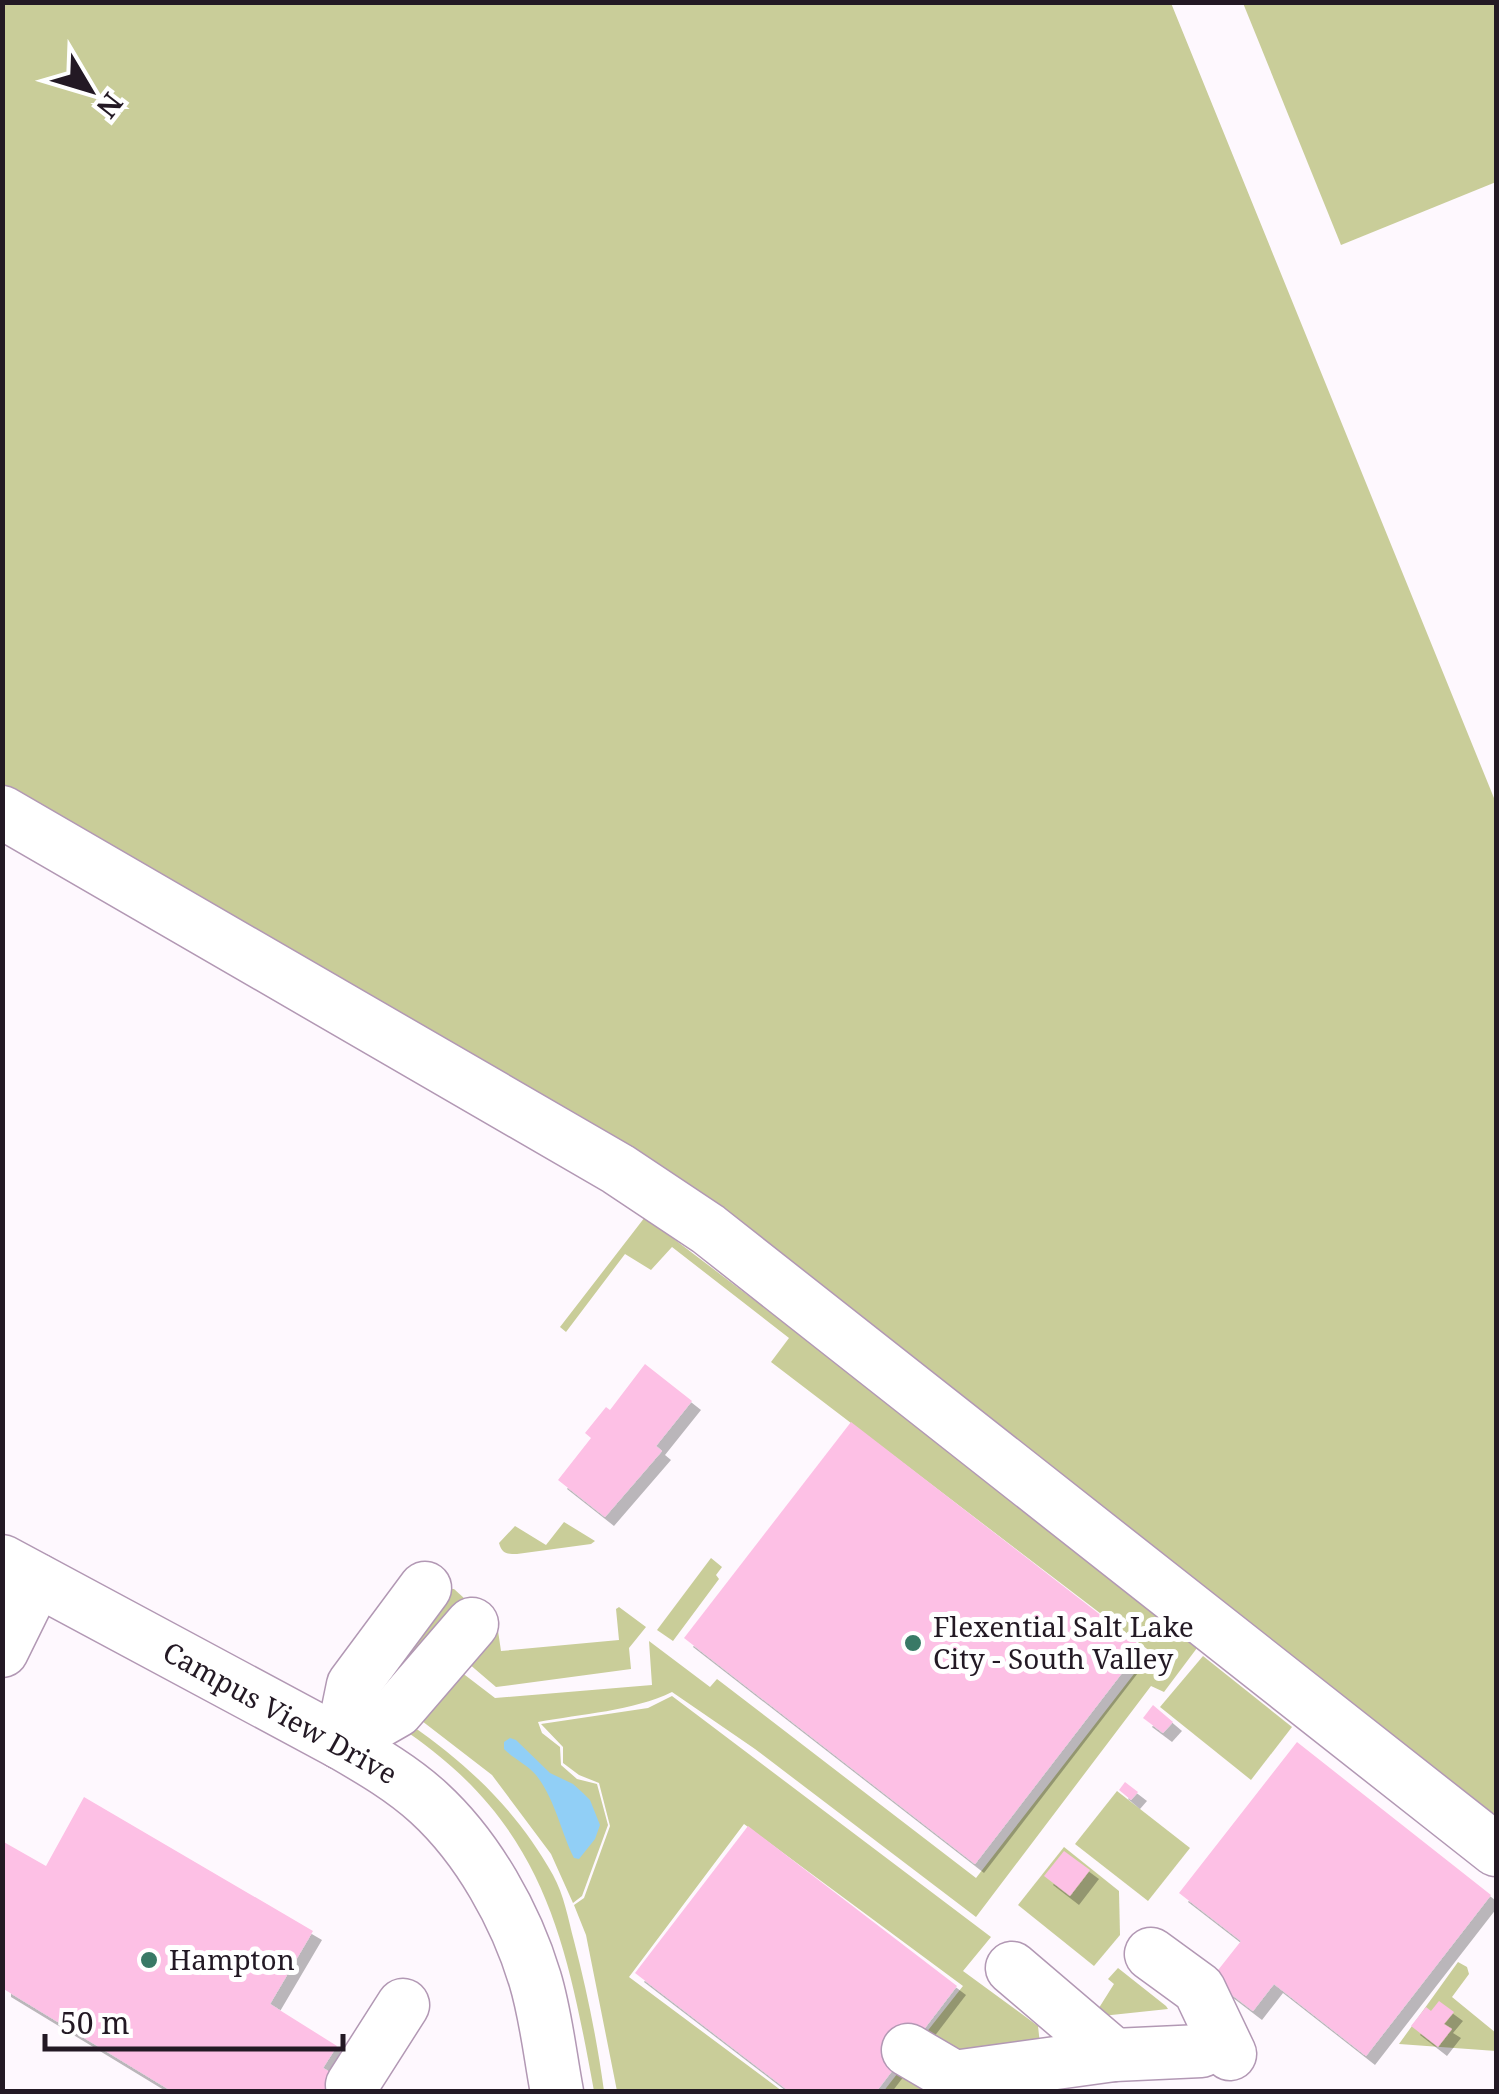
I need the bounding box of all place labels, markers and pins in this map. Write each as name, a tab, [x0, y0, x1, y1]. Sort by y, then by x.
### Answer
place label: Flexential Salt Lake City - South Valley	[933, 1607, 1194, 1677]
marker: Flexential Salt Lake City - South Valley	[902, 1632, 924, 1654]
place label: Hampton	[169, 1940, 295, 1978]
marker: Hampton	[138, 1949, 160, 1971]

